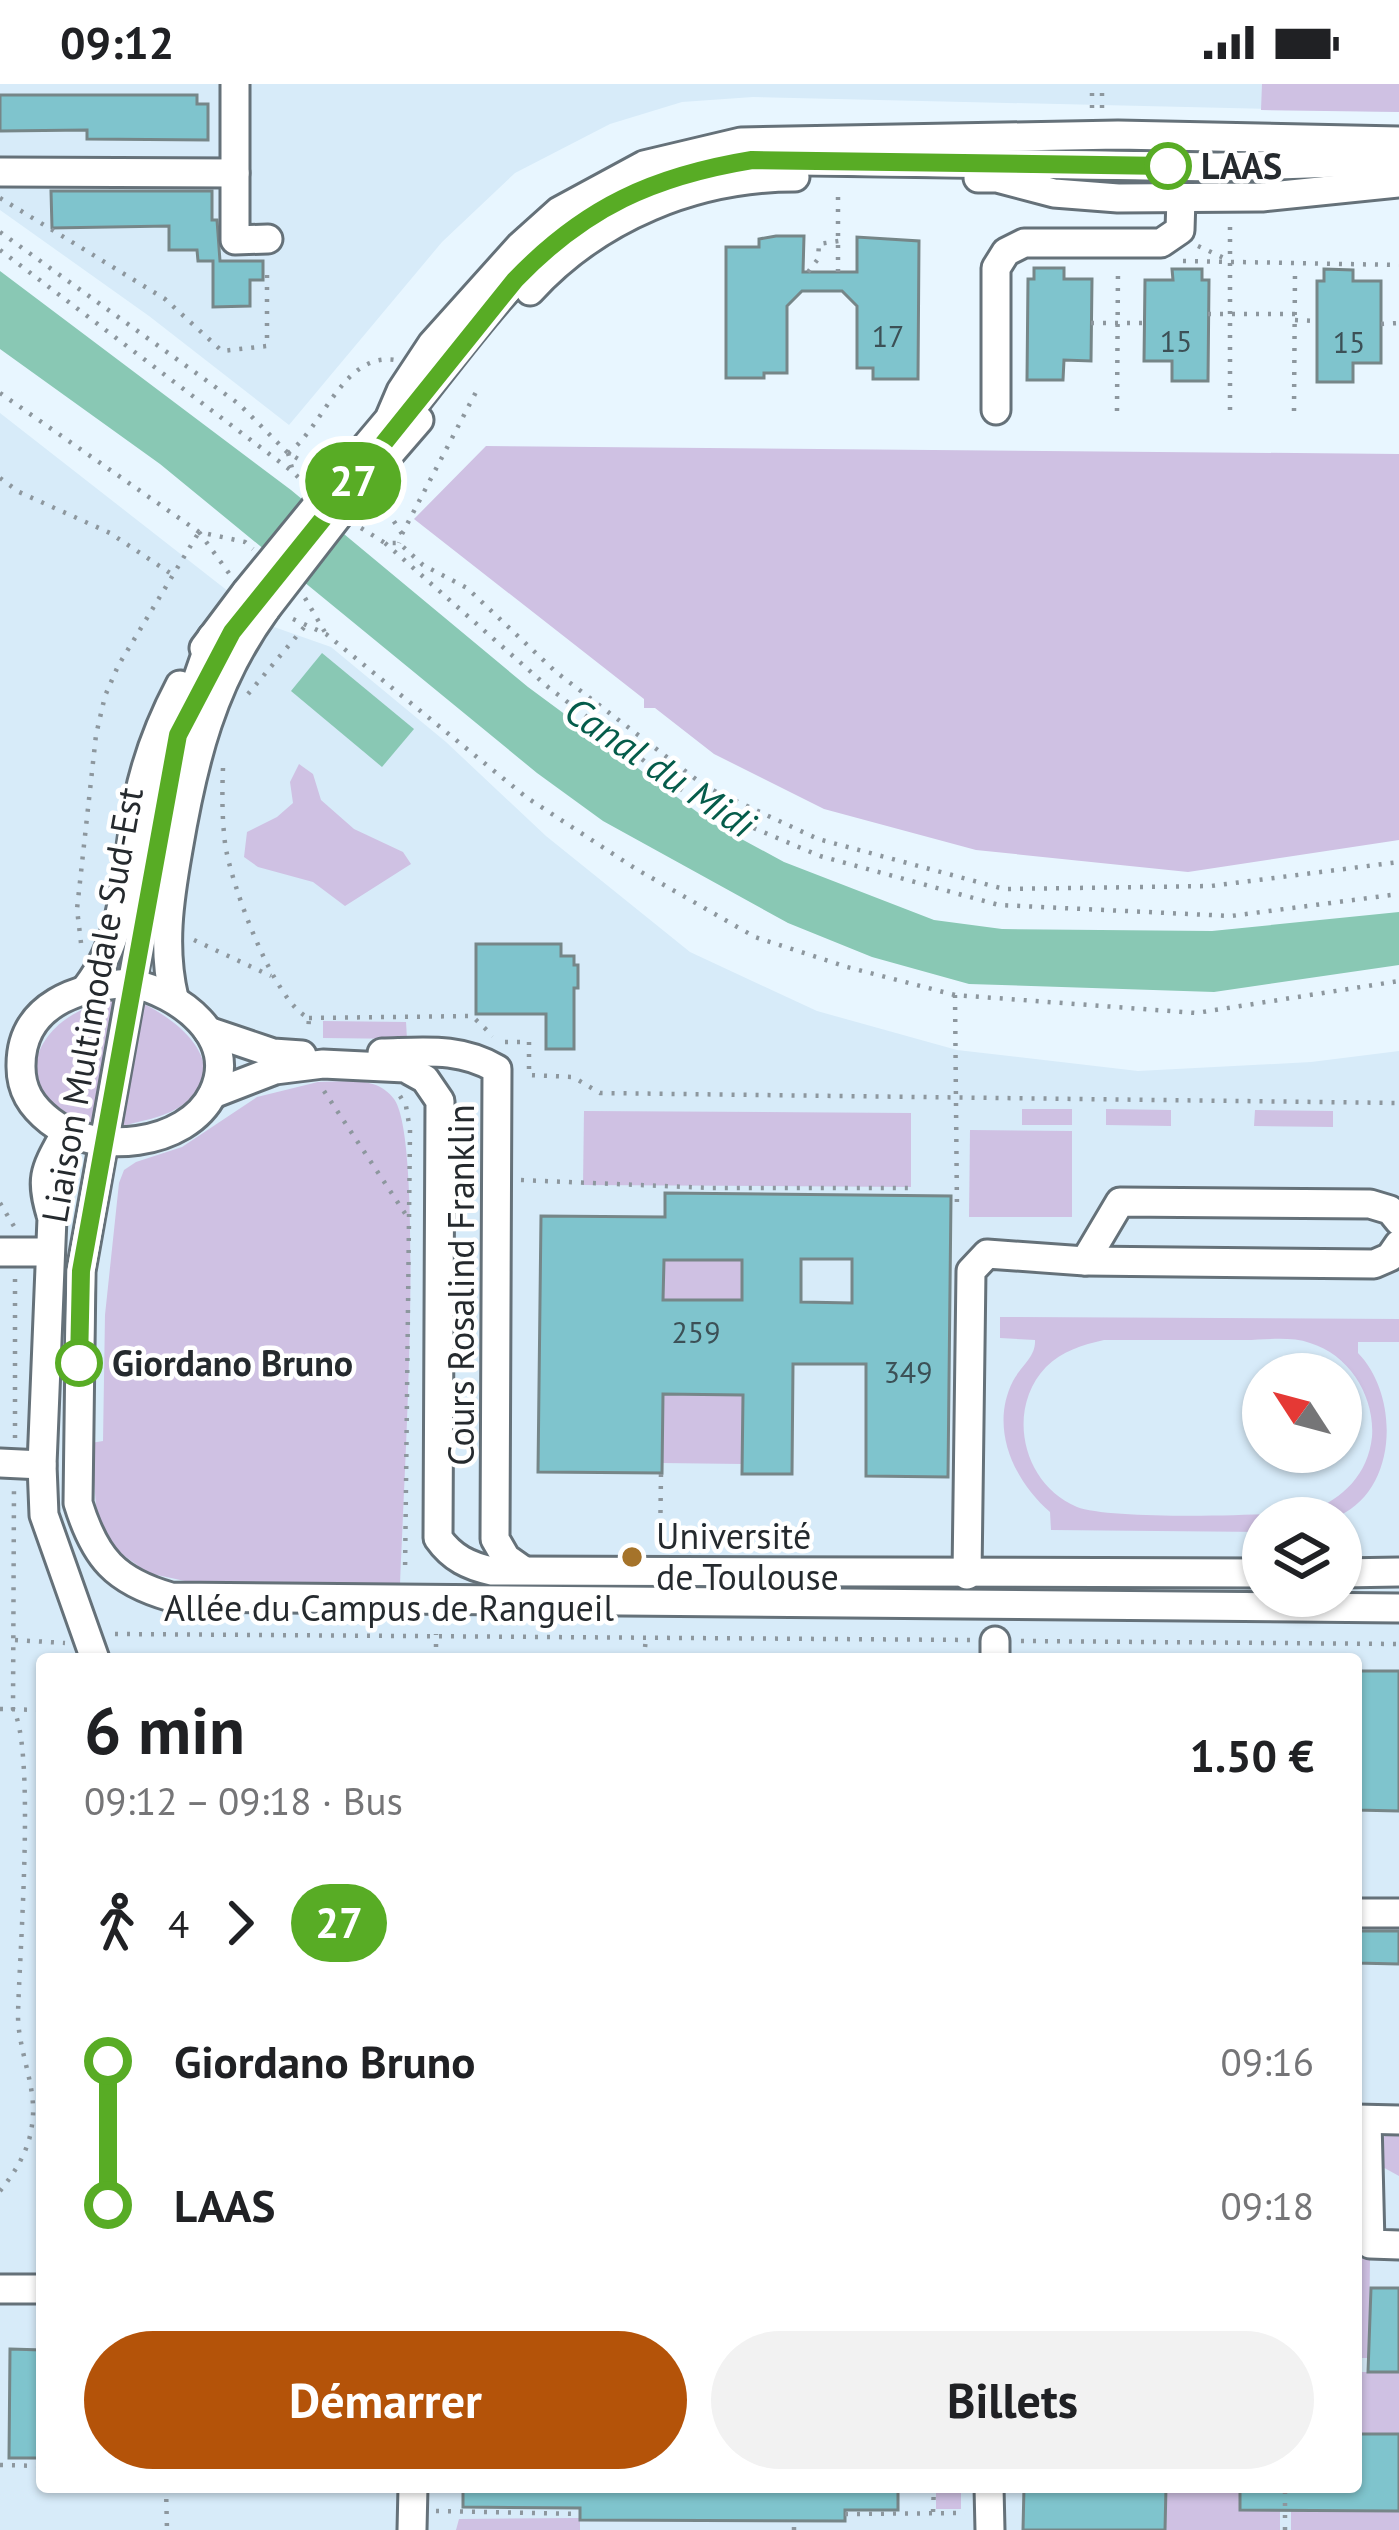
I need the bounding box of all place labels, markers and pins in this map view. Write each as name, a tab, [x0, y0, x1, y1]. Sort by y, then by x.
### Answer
place label: LAAS	[1201, 142, 1282, 189]
marker: LAAS	[1146, 144, 1190, 188]
place label: Giordano Bruno	[112, 1339, 353, 1386]
marker: Giordano Bruno	[57, 1341, 101, 1385]
place label: Université de Toulouse	[656, 1512, 839, 1600]
marker: Université de Toulouse	[619, 1544, 645, 1570]

